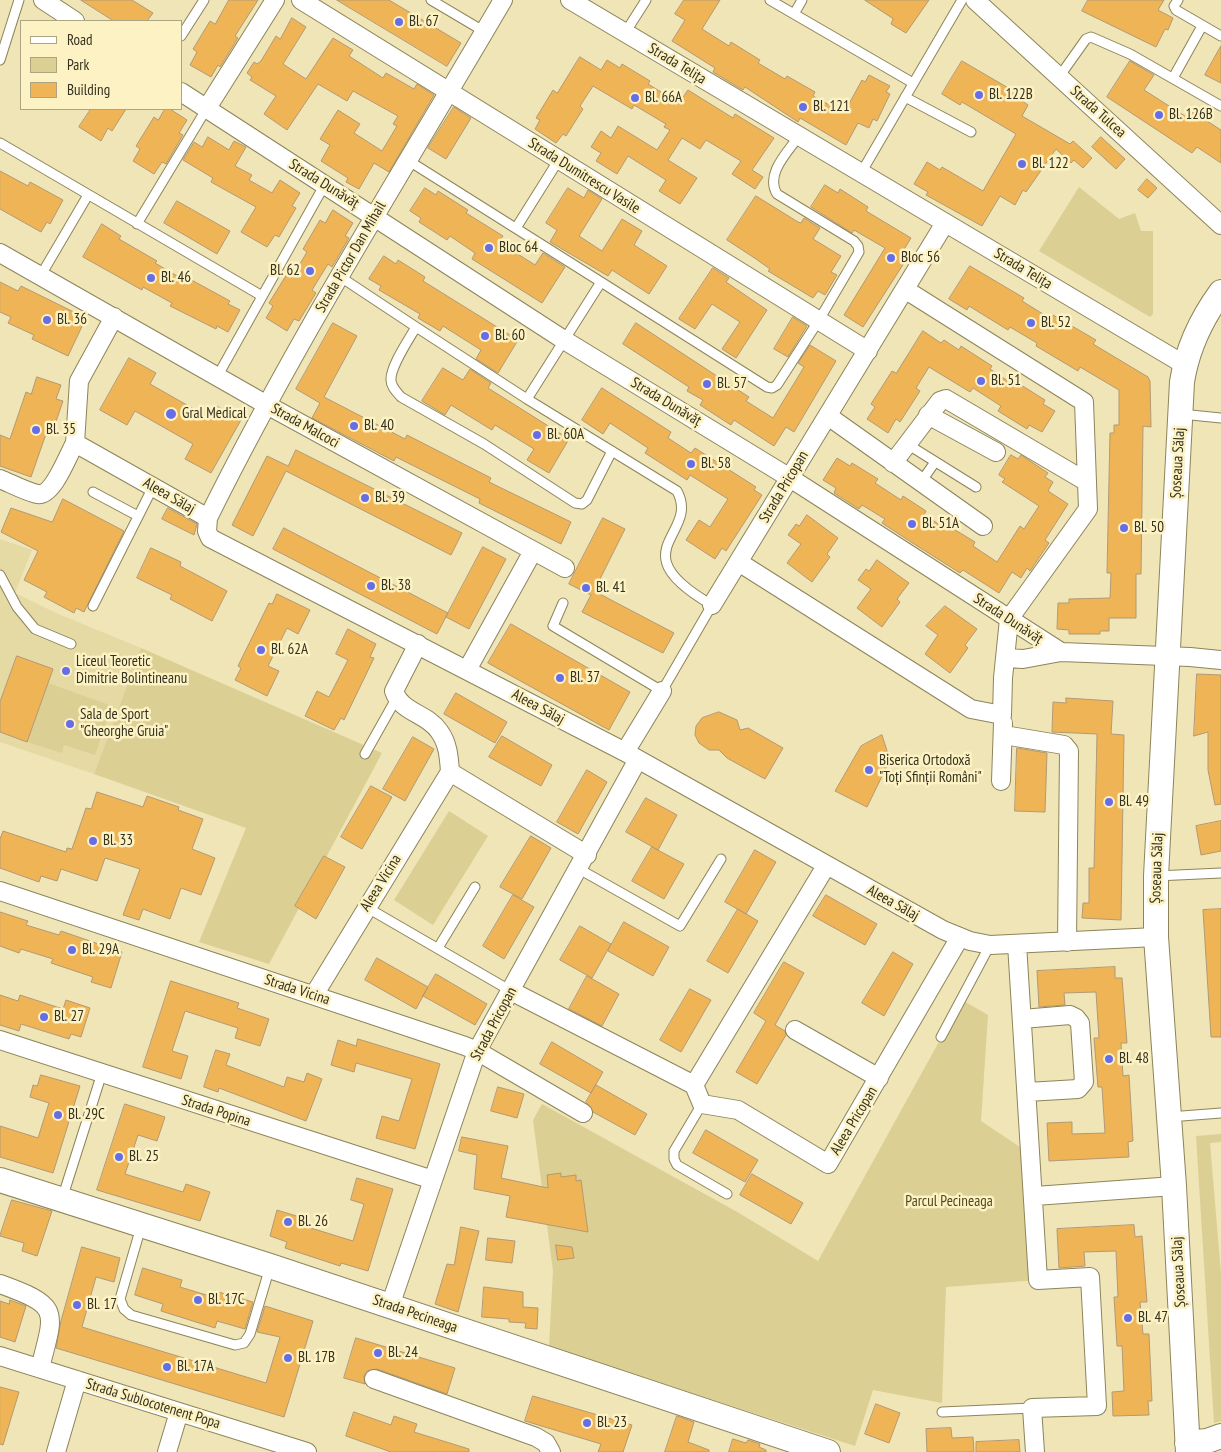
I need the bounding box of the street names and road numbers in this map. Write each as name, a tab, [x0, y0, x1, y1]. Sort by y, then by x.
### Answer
street label: Strada Telița	[645, 40, 709, 88]
street label: Strada Tulcea	[1066, 82, 1130, 142]
street label: Strada Dumitrescu Vasile	[525, 134, 643, 218]
street label: Strada Dunăvăț	[286, 155, 362, 213]
street label: Strada Pictor Dan Mihail	[312, 198, 390, 316]
street label: Strada Telița	[991, 245, 1055, 293]
street label: Strada Dunăvăț	[627, 374, 705, 430]
street label: Strada Malcoci	[268, 400, 342, 452]
street label: Șoseaua Sălaj	[1167, 427, 1189, 499]
street label: Strada Pricopan	[755, 448, 813, 526]
street label: Aleea Sălaj	[140, 474, 198, 518]
street label: Strada Dunăvăț	[970, 590, 1046, 648]
street label: Aleea Sălaj	[509, 686, 567, 728]
street label: Șoseaua Sălaj	[1147, 832, 1167, 904]
street label: Aleea Vicina	[357, 851, 405, 915]
street label: Aleea Sălaj	[864, 881, 922, 925]
street label: Strada Vicina	[262, 971, 332, 1009]
street label: Strada Pricopan	[467, 984, 521, 1064]
street label: Aleea Pricopan	[827, 1084, 881, 1158]
street label: Strada Popina	[179, 1091, 253, 1131]
street label: Șoseaua Sălaj	[1168, 1236, 1190, 1308]
street label: Strada Pecineaga	[370, 1291, 460, 1337]
street label: Strada Sublocotenent Popa	[84, 1375, 222, 1433]

